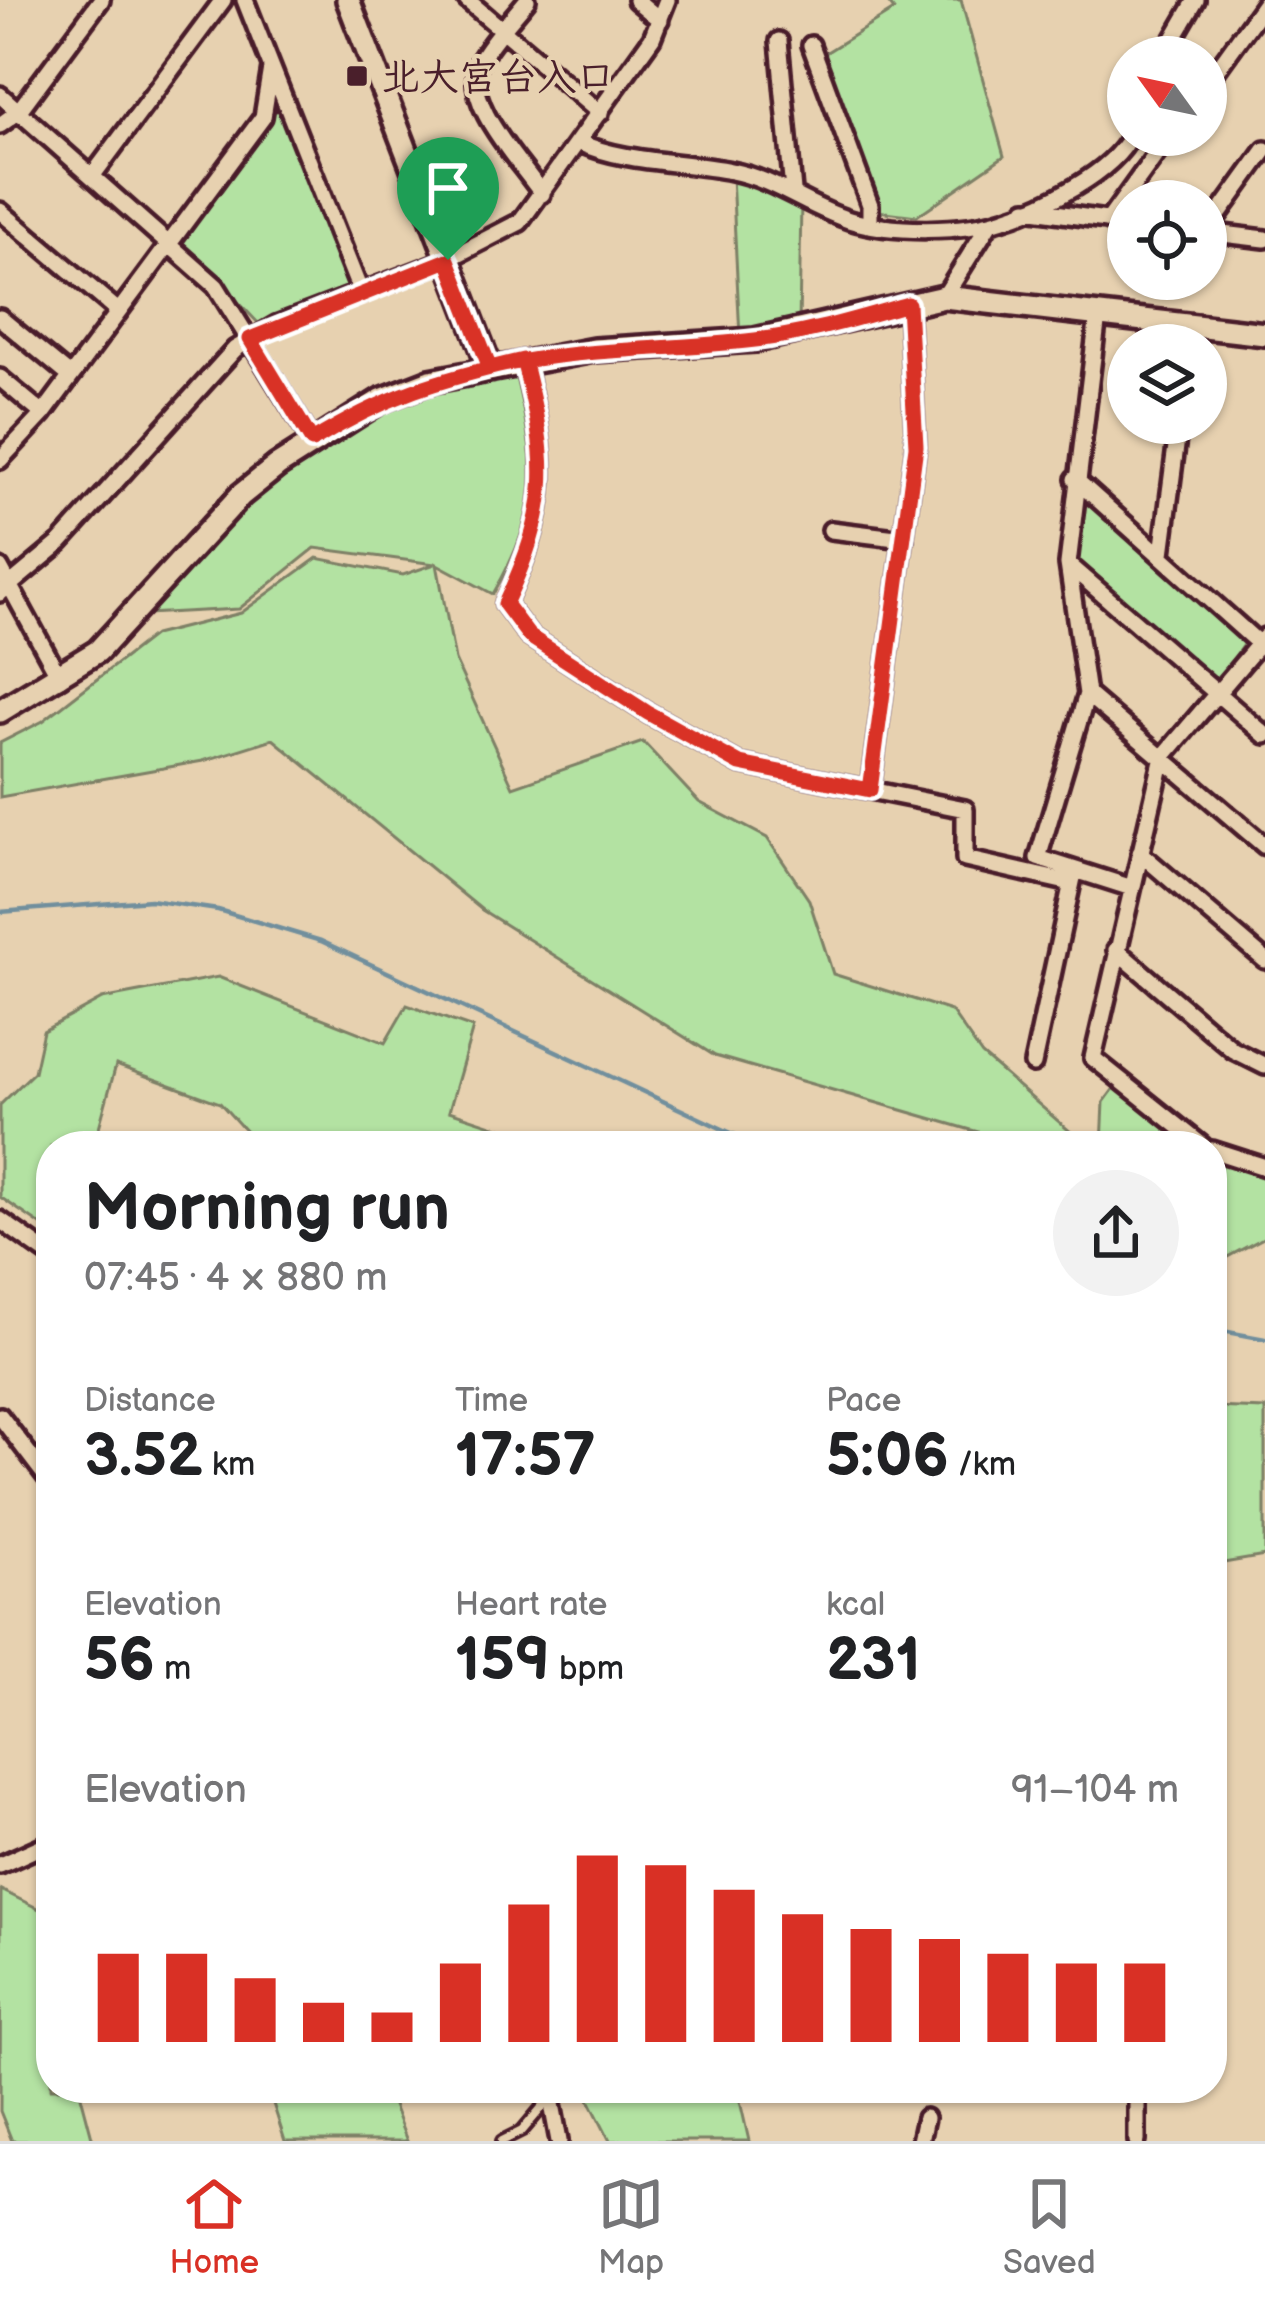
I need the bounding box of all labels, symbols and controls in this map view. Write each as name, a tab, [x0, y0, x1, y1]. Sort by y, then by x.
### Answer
north arrow	[1107, 36, 1227, 156]
map controls	[1107, 36, 1227, 444]
place label: 北大宮台入口	[381, 55, 615, 102]
marker: 北大宮台入口	[344, 63, 370, 89]
pin	[397, 137, 499, 260]
icon: arrive	[415, 155, 481, 221]
button: locate	[1107, 180, 1227, 300]
button: layers	[1107, 324, 1227, 444]
text: Morning run	[84, 1170, 450, 1249]
button: share	[1053, 1170, 1179, 1296]
text: 07:45 · 4 × 880 m	[84, 1255, 387, 1302]
text: Distance	[84, 1381, 216, 1421]
text: Time	[455, 1381, 528, 1421]
text: Pace	[826, 1381, 901, 1421]
text: 3.52	[84, 1421, 203, 1493]
text: 17:57	[455, 1421, 596, 1493]
text: 5:06	[826, 1421, 949, 1493]
text: km	[203, 1445, 255, 1485]
text: /km	[949, 1445, 1016, 1485]
text: Elevation	[84, 1585, 222, 1625]
text: Heart rate	[455, 1585, 607, 1625]
text: kcal	[826, 1585, 885, 1625]
text: 56	[84, 1625, 155, 1697]
text: 159	[455, 1625, 550, 1697]
text: 231	[826, 1625, 921, 1697]
text: m	[155, 1649, 191, 1689]
text: bpm	[550, 1649, 624, 1689]
text: Elevation	[84, 1767, 247, 1814]
text: 91–104 m	[1011, 1767, 1179, 1814]
tab: Home	[169, 2171, 259, 2283]
tab: Map	[598, 2171, 664, 2283]
tab: Saved	[1003, 2171, 1096, 2283]

